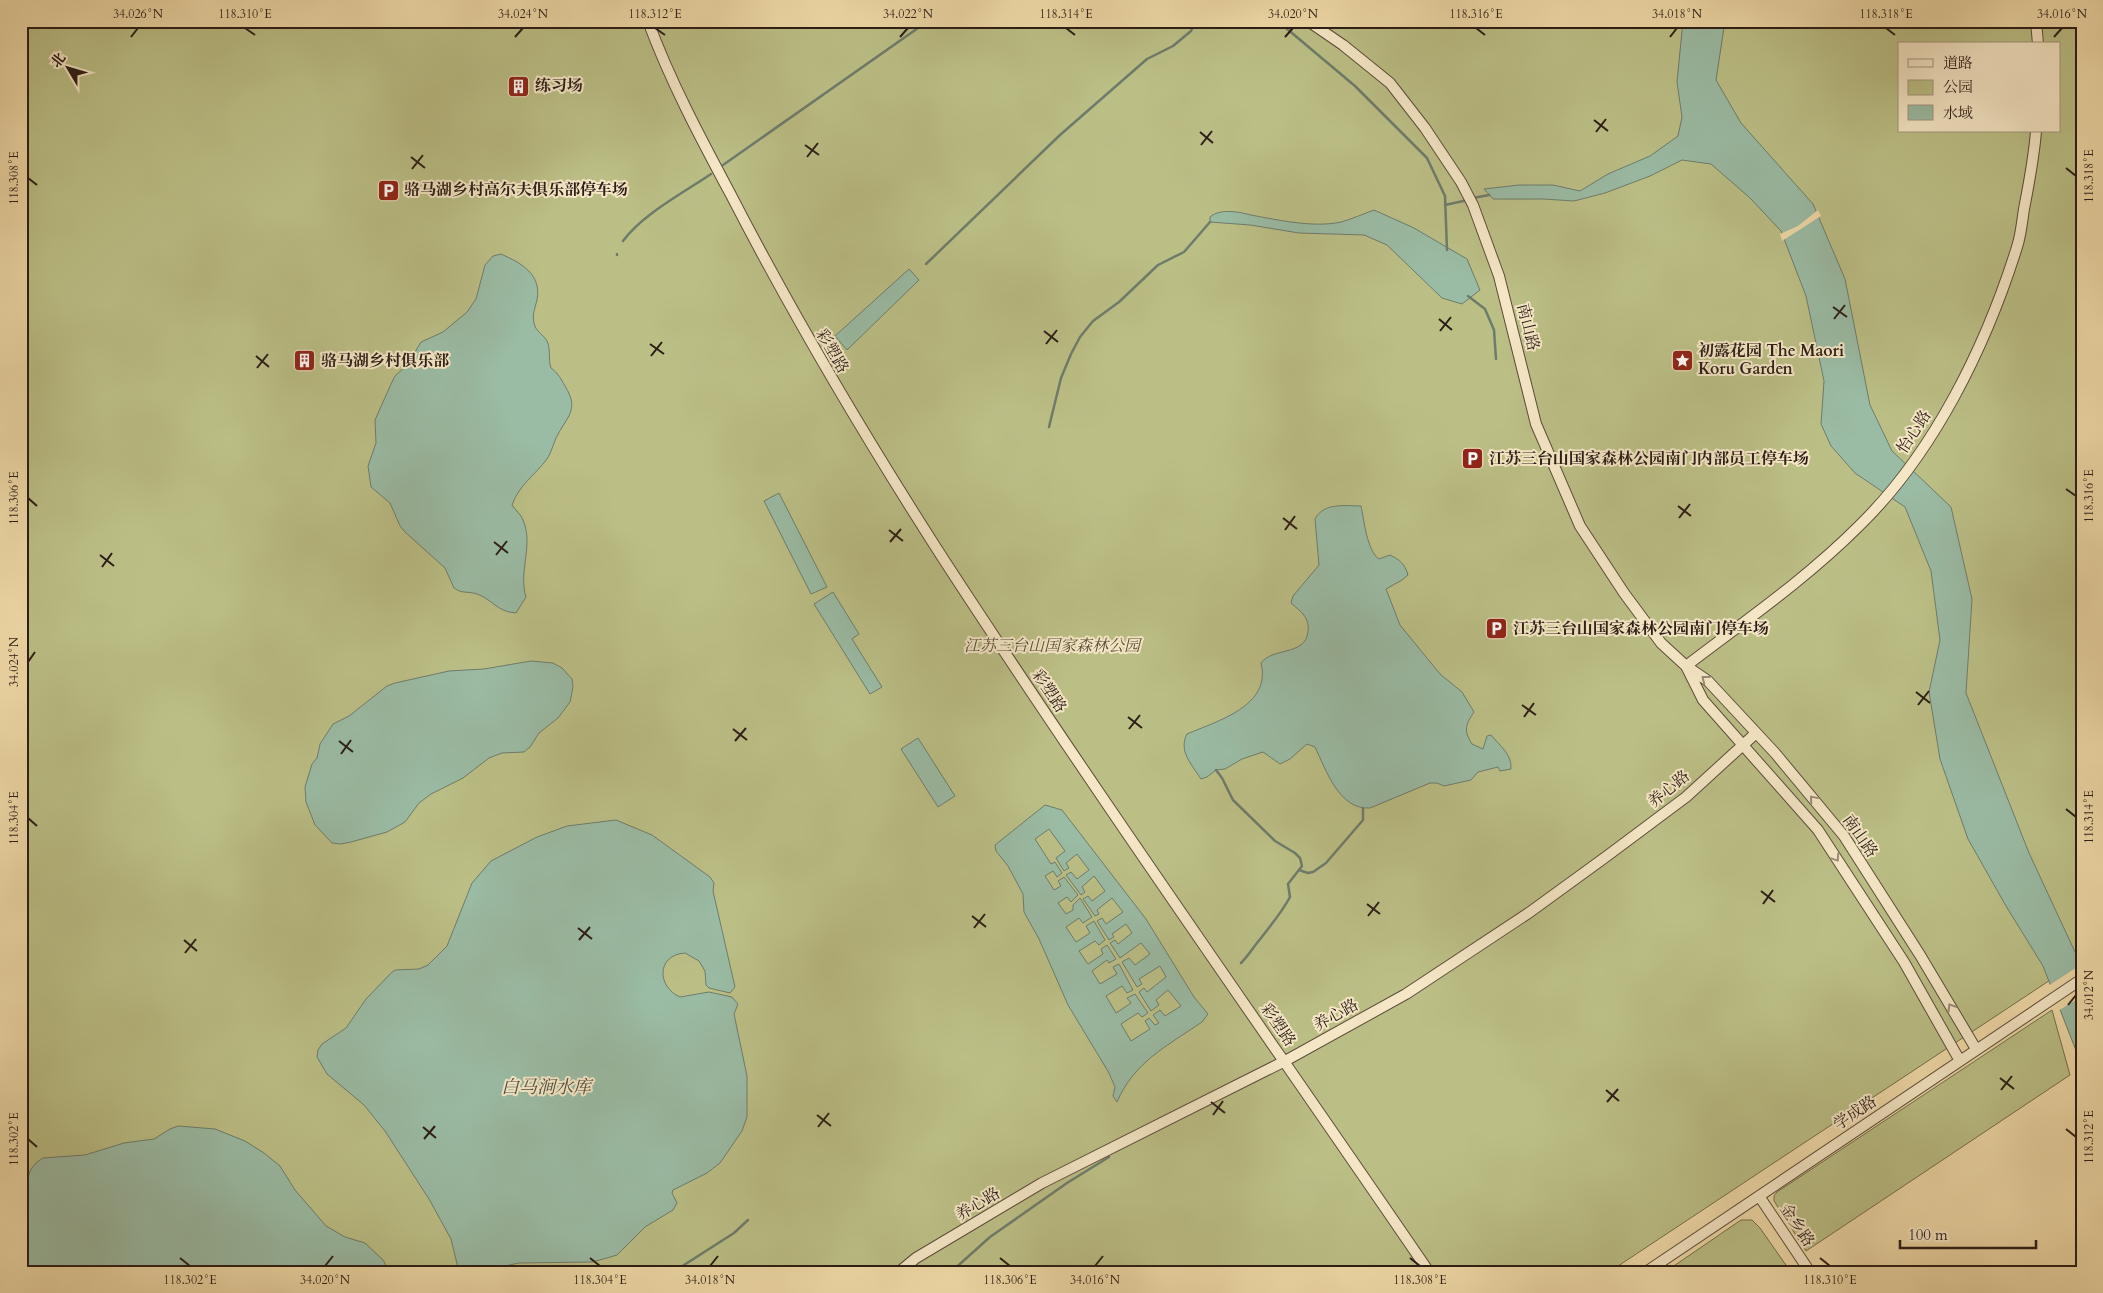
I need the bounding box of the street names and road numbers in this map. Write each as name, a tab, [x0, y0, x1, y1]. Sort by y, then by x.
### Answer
street label: 南山路	[1512, 301, 1544, 353]
street label: 彩塑路	[810, 325, 854, 377]
street label: 怡心路	[1892, 406, 1936, 458]
street label: 彩塑路	[1026, 665, 1072, 717]
street label: 养心路	[1643, 765, 1695, 813]
street label: 南山路	[1837, 810, 1883, 862]
street label: 养心路	[1310, 994, 1362, 1036]
street label: 彩塑路	[1255, 999, 1301, 1051]
street label: 学成路	[1829, 1090, 1881, 1136]
street label: 养心路	[952, 1182, 1004, 1226]
street label: 金乡路	[1774, 1199, 1820, 1251]

